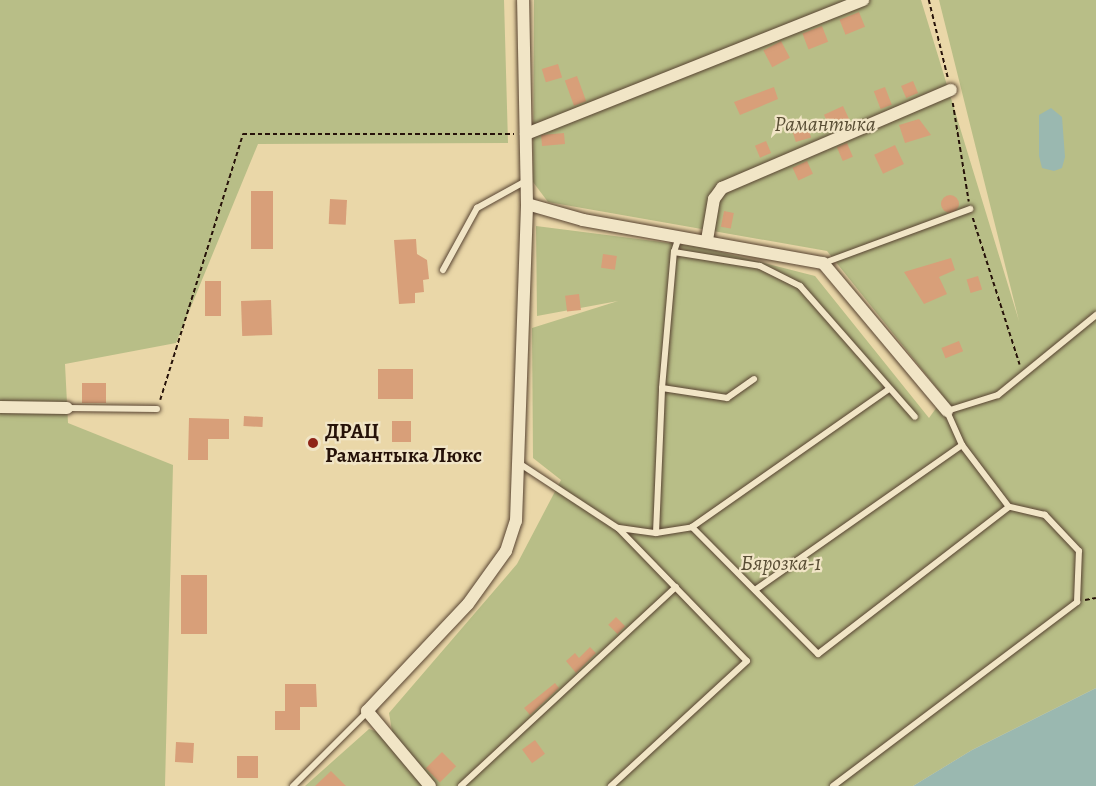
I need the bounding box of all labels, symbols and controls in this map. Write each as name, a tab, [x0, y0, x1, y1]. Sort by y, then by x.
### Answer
park label: Рамантыка	[774, 111, 876, 137]
place label: ДРАЦ Рамантыка Люкс	[325, 418, 482, 468]
marker: ДРАЦ Рамантыка Люкс	[306, 436, 320, 450]
park label: Бярозка-1	[741, 550, 821, 576]

